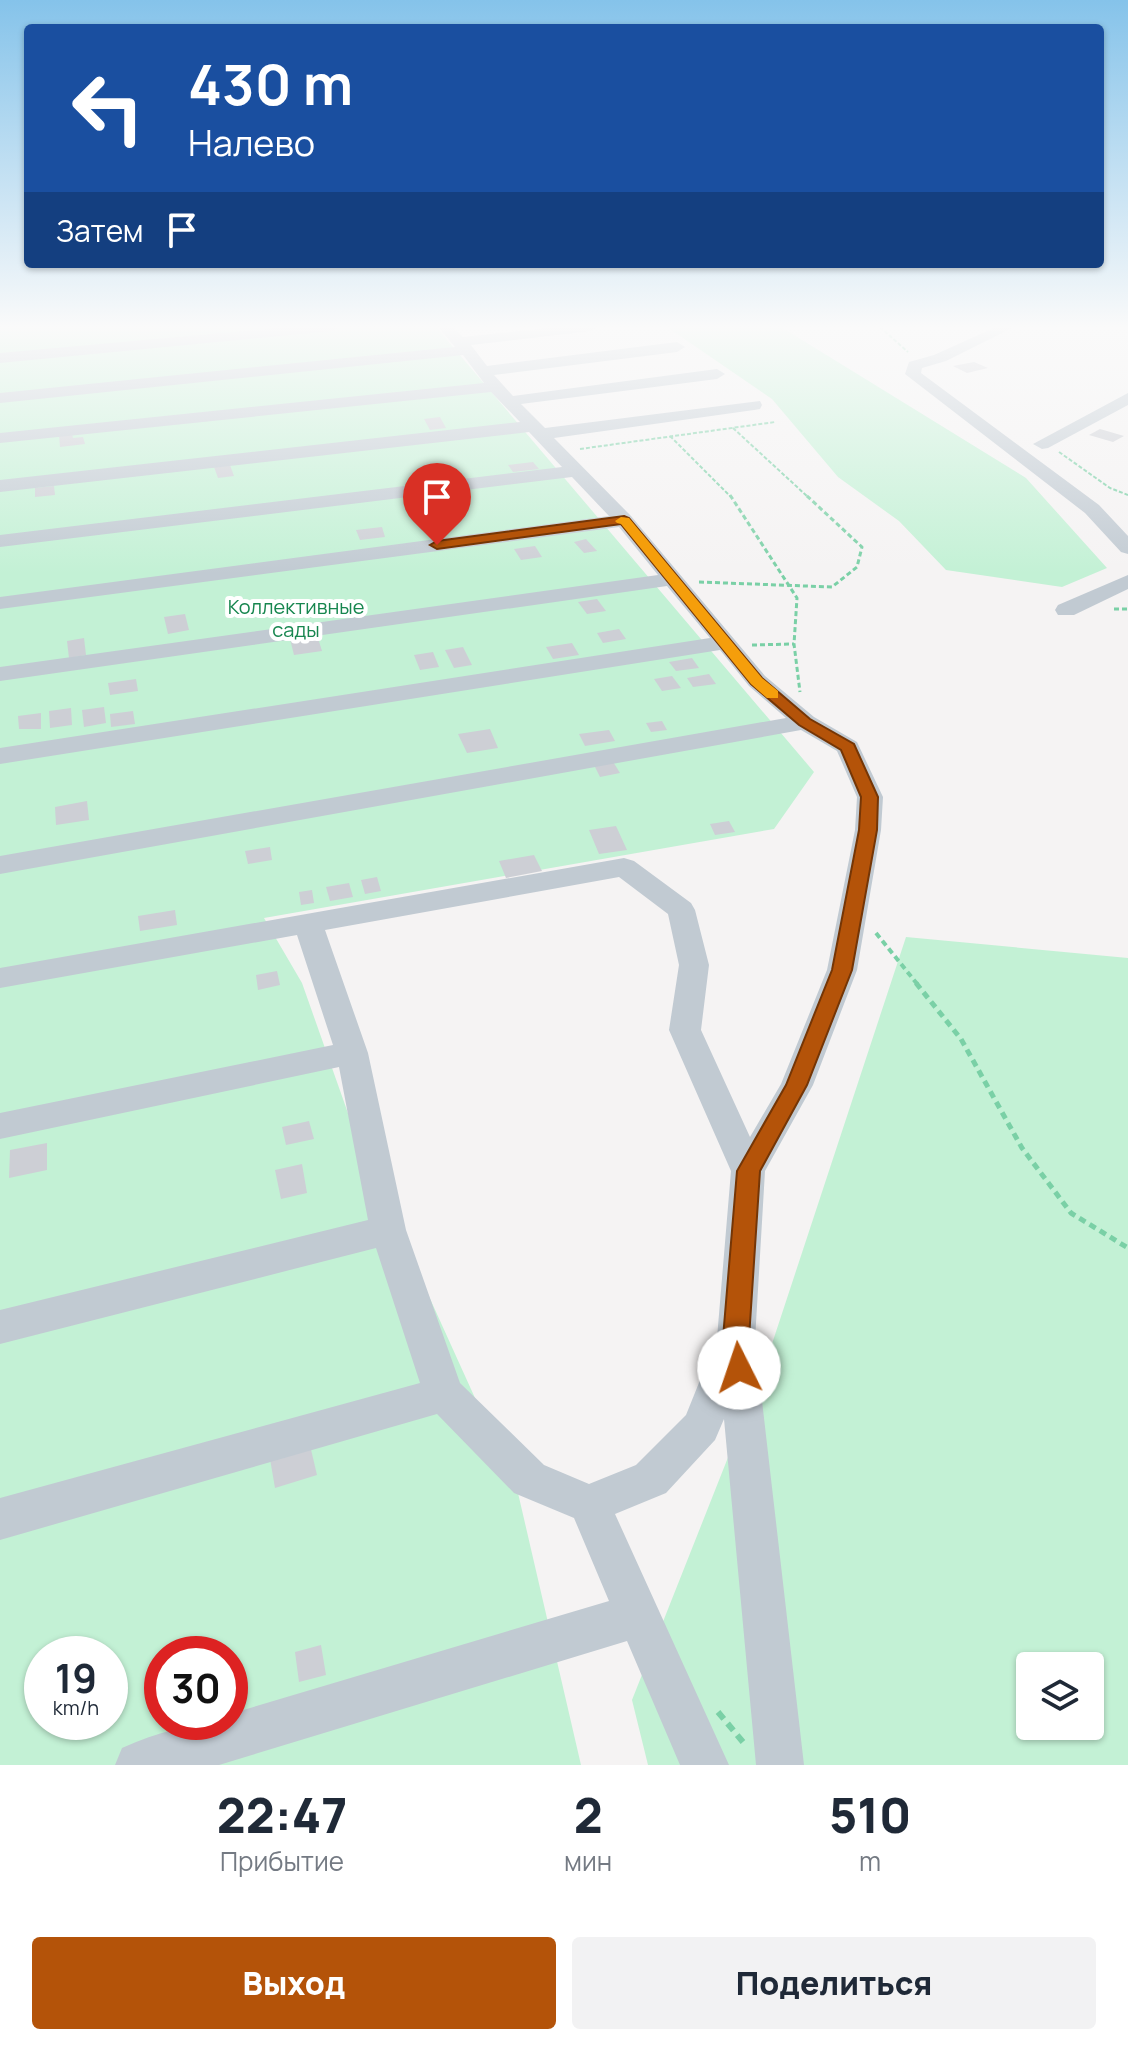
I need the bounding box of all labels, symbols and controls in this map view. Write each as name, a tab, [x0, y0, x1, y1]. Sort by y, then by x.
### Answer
text: 430 m	[188, 45, 353, 122]
icon: left	[56, 56, 160, 160]
text: Налево	[188, 118, 315, 167]
icon: arrive	[160, 208, 204, 252]
text: Затем	[56, 210, 144, 251]
pin	[403, 463, 471, 545]
icon: arrive	[415, 475, 459, 519]
park label: Коллективные сады	[228, 593, 364, 643]
position arrow	[697, 1326, 781, 1410]
speed limit sign: 30	[144, 1636, 248, 1740]
text: 19	[55, 1650, 97, 1705]
map controls	[1016, 1652, 1104, 1740]
button: layers	[1016, 1652, 1104, 1740]
text: km/h	[53, 1694, 99, 1721]
text: 22:47	[217, 1782, 347, 1847]
text: 2	[574, 1782, 603, 1847]
text: 510	[829, 1782, 911, 1847]
text: Прибытие	[220, 1843, 344, 1879]
text: мин	[564, 1843, 612, 1879]
text: m	[859, 1843, 881, 1879]
button: Выход	[32, 1937, 556, 2029]
button: Поделиться	[572, 1937, 1096, 2029]

